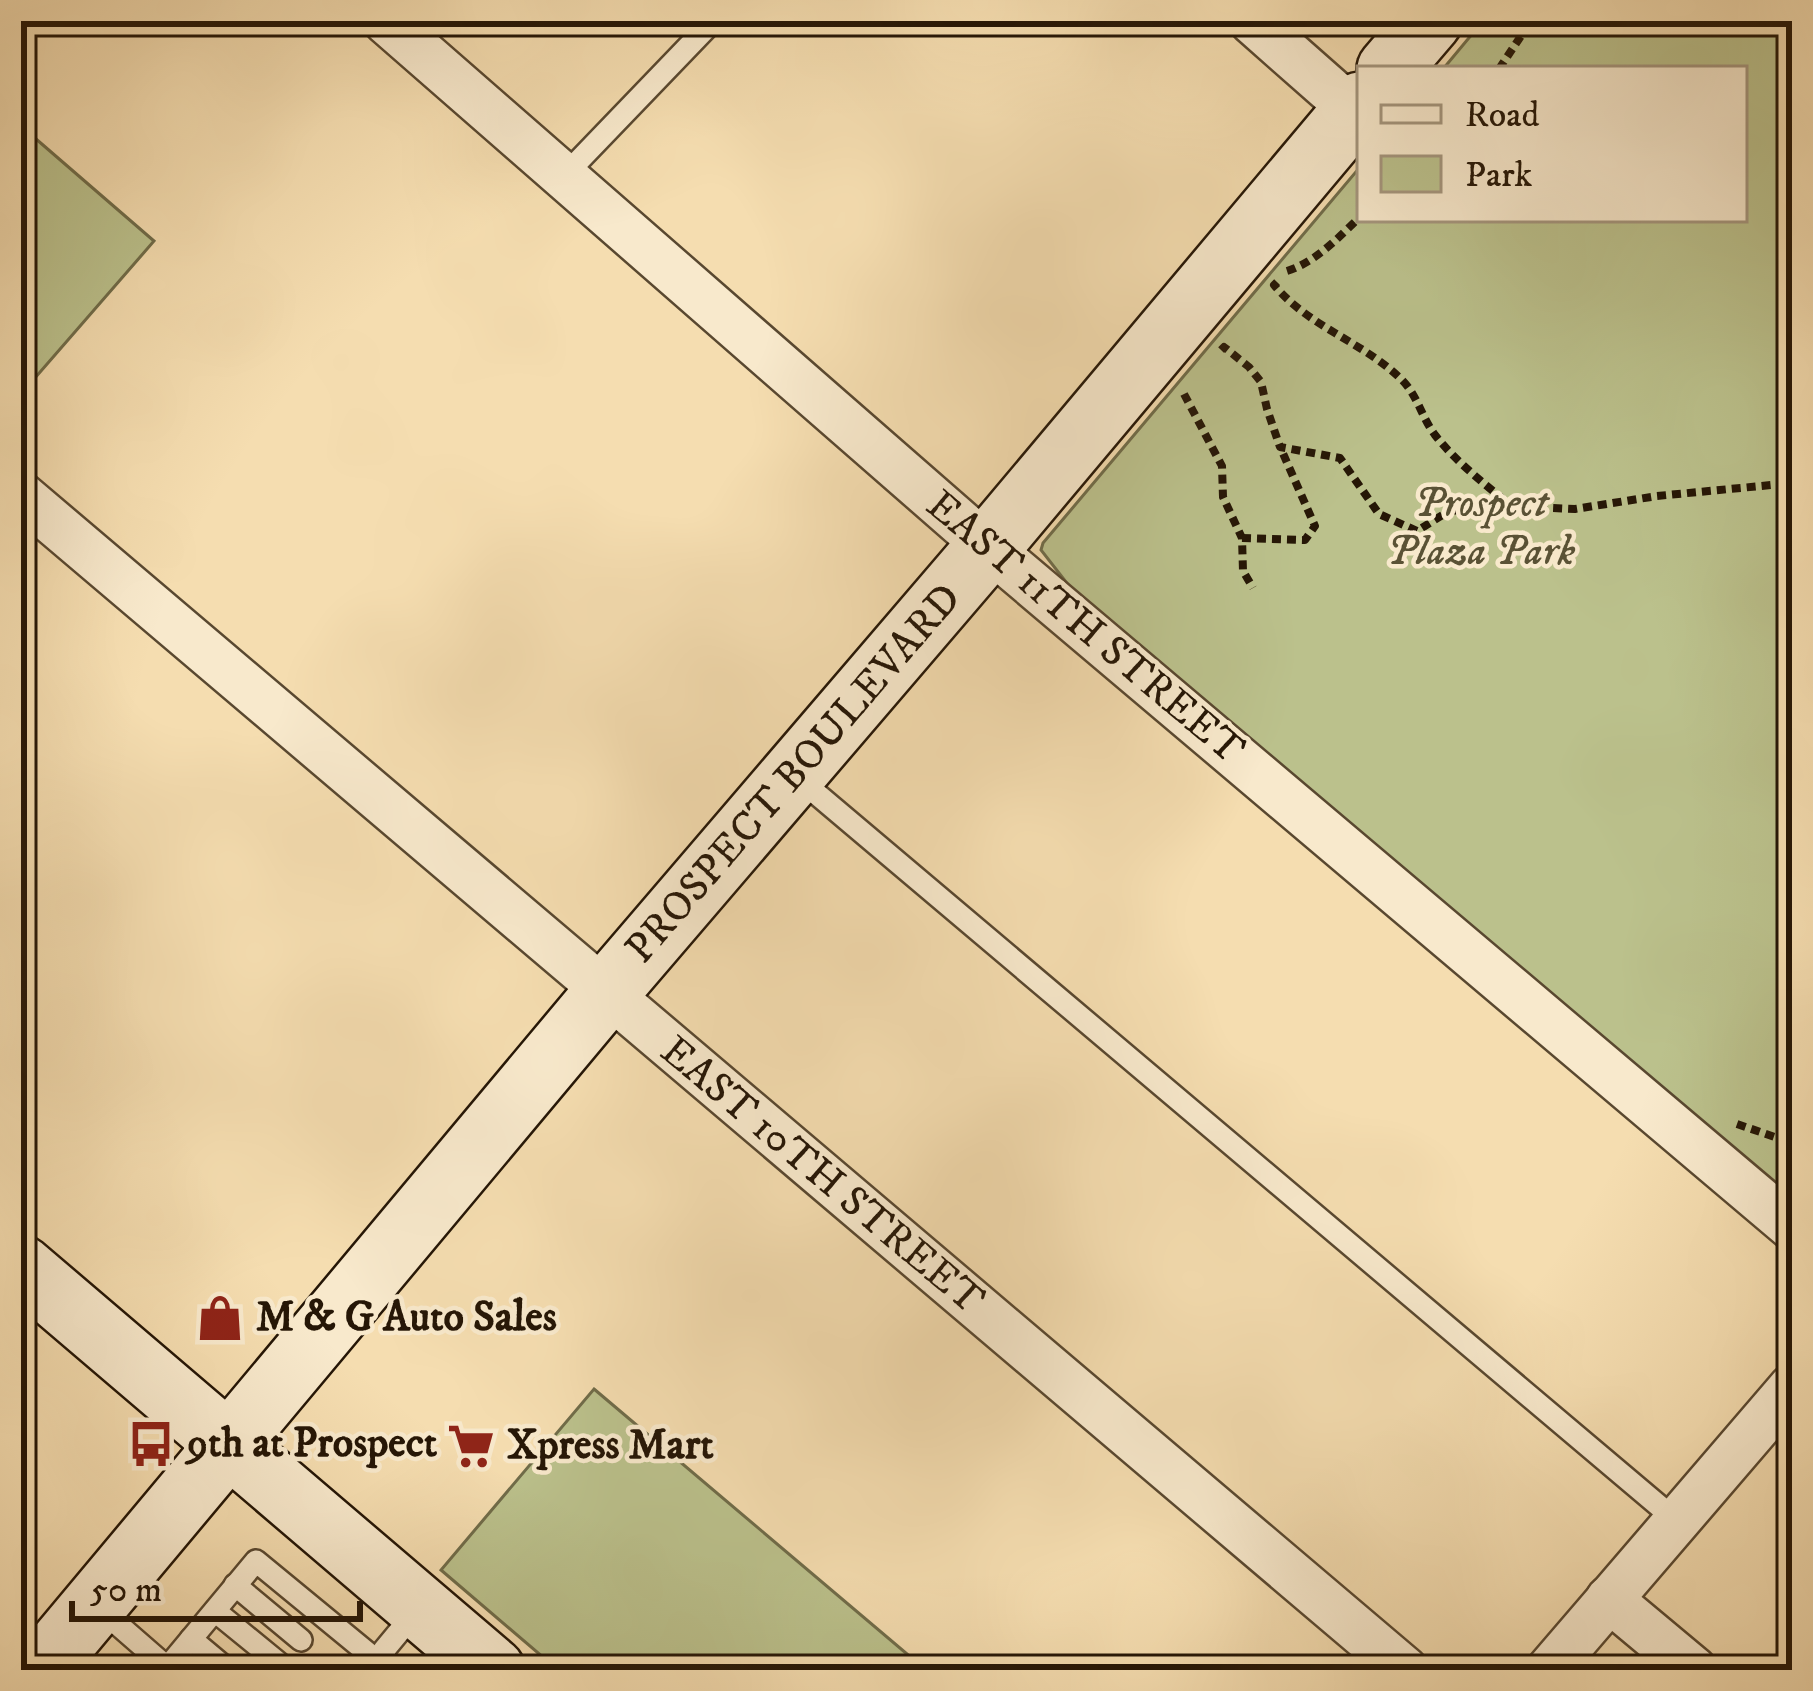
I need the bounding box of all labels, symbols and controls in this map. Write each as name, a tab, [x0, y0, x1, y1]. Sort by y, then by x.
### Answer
legend	[1357, 66, 1747, 222]
text: Road	[1465, 93, 1540, 138]
text: Park	[1465, 153, 1532, 198]
park label: Prospect Plaza Park	[1387, 478, 1576, 578]
street label: EAST 11TH STREET	[915, 480, 1255, 776]
street label: PROSPECT BOULEVARD	[615, 573, 973, 975]
street label: EAST 10TH STREET	[650, 1025, 995, 1327]
place label: M & G Auto Sales	[256, 1292, 557, 1344]
shop icon: M & G Auto Sales	[195, 1293, 245, 1343]
place label: 9th at Prospect	[184, 1418, 438, 1470]
bus stop icon: 9th at Prospect	[126, 1419, 176, 1469]
place label: Xpress Mart	[507, 1420, 714, 1472]
supermarket icon: Xpress Mart	[446, 1421, 496, 1471]
scale bar	[72, 1547, 360, 1621]
text: 50 m	[90, 1568, 162, 1613]

